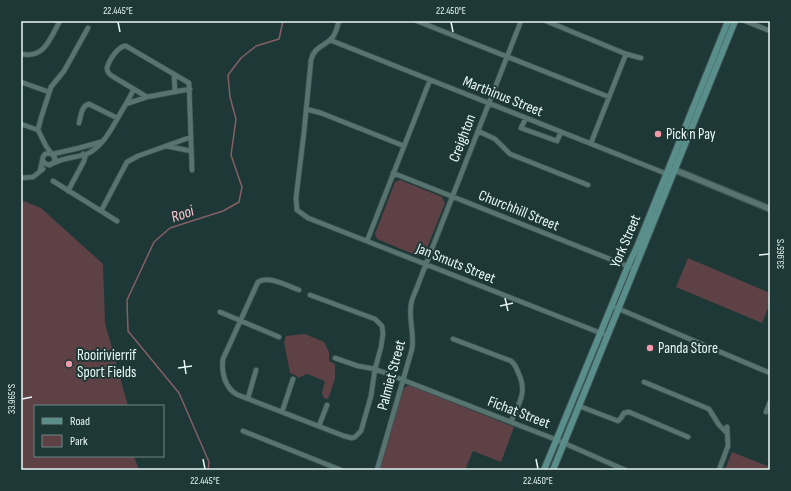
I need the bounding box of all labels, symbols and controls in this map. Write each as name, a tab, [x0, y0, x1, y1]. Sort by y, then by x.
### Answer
text: 22.445°E	[103, 5, 133, 17]
text: 22.450°E	[436, 5, 466, 17]
street label: Marthinus Street	[460, 72, 546, 121]
street label: Creighton	[445, 112, 480, 165]
place label: Pick n Pay	[666, 125, 716, 144]
marker: Pick n Pay	[653, 129, 663, 139]
street label: Churchhill Street	[476, 186, 562, 235]
water label: Rooi	[168, 201, 198, 227]
street label: York Street	[606, 211, 645, 271]
street label: Jan Smuts Street	[412, 239, 499, 288]
text: 33.965°S	[775, 239, 787, 269]
street label: Palmiet Street	[373, 338, 410, 412]
place label: Panda Store	[658, 339, 718, 358]
marker: Panda Store	[645, 343, 655, 353]
place label: Rooirivierrif Sport Fields	[77, 346, 137, 382]
marker: Rooirivierrif Sport Fields	[64, 359, 74, 369]
text: 33.965°S	[6, 384, 18, 414]
street label: Fichat Street	[485, 392, 553, 433]
legend	[34, 405, 164, 457]
text: Road	[70, 414, 90, 429]
text: Park	[70, 434, 88, 449]
text: 22.445°E	[190, 475, 220, 487]
text: 22.450°E	[523, 475, 553, 487]

